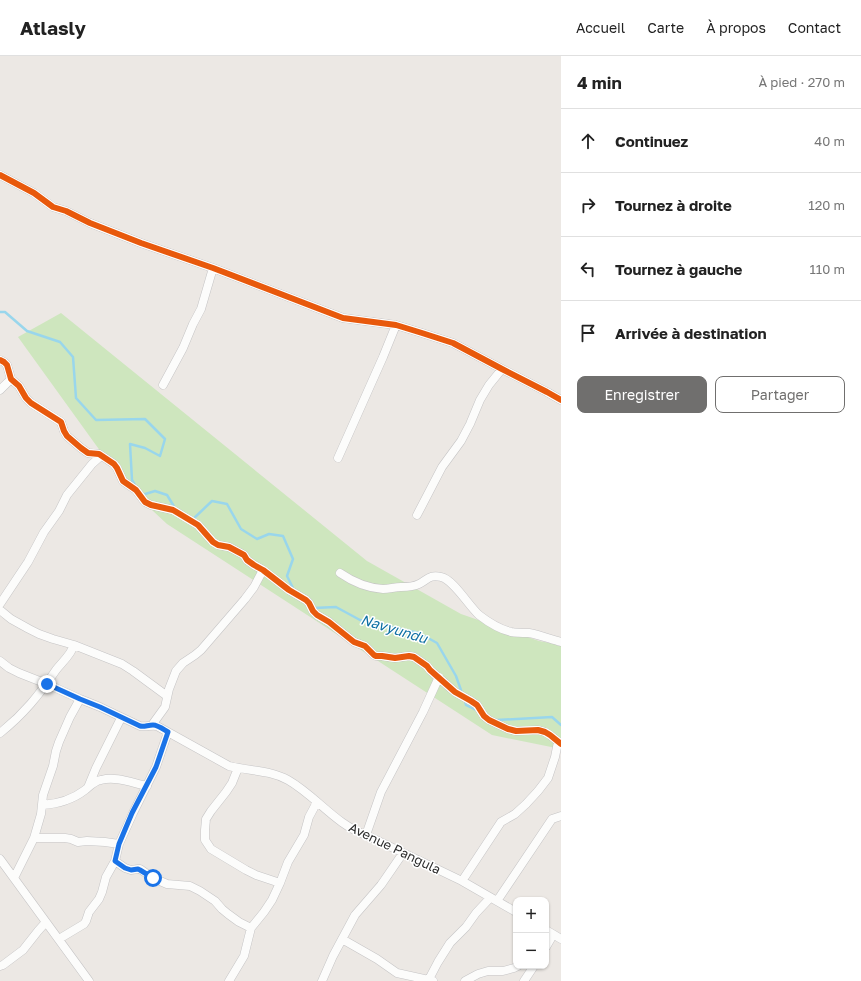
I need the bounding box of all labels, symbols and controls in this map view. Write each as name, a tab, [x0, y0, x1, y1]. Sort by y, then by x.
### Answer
text: Atlasly	[20, 16, 86, 39]
text: Accueil	[576, 19, 625, 36]
text: Carte	[647, 19, 684, 36]
text: À propos	[706, 19, 766, 36]
text: Contact	[788, 19, 841, 36]
text: 4 min	[577, 72, 622, 93]
text: À pied · 270 m	[758, 74, 845, 90]
icon: ahead	[577, 130, 599, 152]
text: Continuez	[615, 132, 688, 150]
text: 40 m	[814, 133, 845, 149]
icon: right	[577, 194, 599, 216]
text: Tournez à droite	[615, 196, 732, 214]
text: 120 m	[808, 197, 845, 213]
icon: left	[577, 258, 599, 280]
text: Tournez à gauche	[615, 260, 742, 278]
text: 110 m	[810, 261, 845, 277]
icon: arrive	[577, 322, 599, 344]
text: Arrivée à destination	[615, 324, 767, 342]
button: Enregistrer	[577, 376, 707, 413]
button: Partager	[715, 376, 845, 413]
water label: Navyundu	[359, 610, 431, 647]
route end	[38, 675, 56, 693]
street label: Avenue Pangula	[346, 819, 444, 877]
route start	[144, 869, 162, 887]
map controls	[513, 897, 549, 969]
button: +	[513, 897, 549, 933]
button: −	[513, 933, 549, 969]

